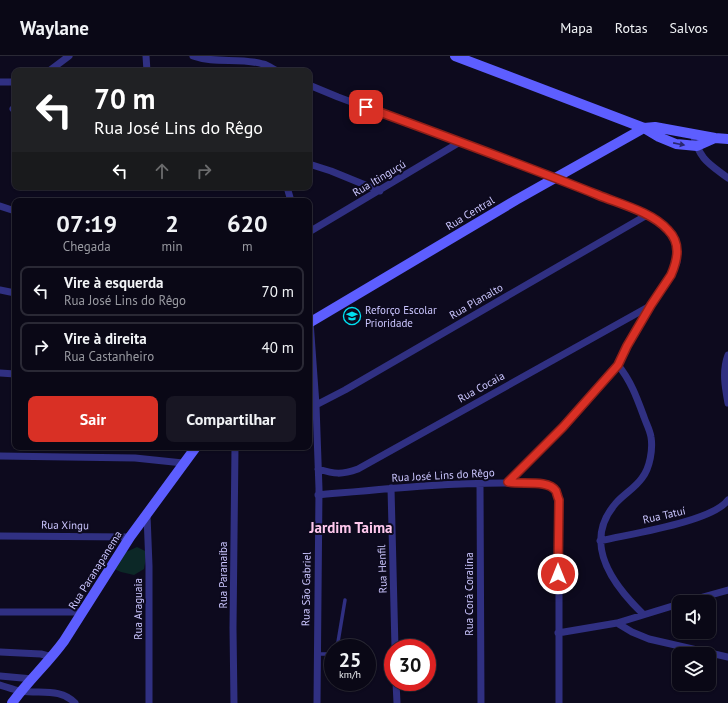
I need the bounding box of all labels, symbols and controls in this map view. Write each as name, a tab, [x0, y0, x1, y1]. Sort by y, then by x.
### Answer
text: Waylane	[20, 16, 89, 40]
text: Mapa	[560, 19, 593, 37]
text: Rotas	[615, 19, 648, 37]
text: Salvos	[670, 19, 708, 37]
text: 70 m	[94, 80, 155, 117]
icon: left	[28, 84, 80, 136]
pin	[349, 90, 383, 124]
icon: arrive	[355, 96, 377, 118]
text: Rua José Lins do Rêgo	[94, 116, 263, 139]
one-way arrow	[672, 141, 685, 147]
street label: Rua Itinguçú	[350, 157, 408, 199]
icon: left	[109, 160, 131, 182]
icon: ahead	[151, 160, 173, 182]
icon: right	[193, 160, 215, 182]
street label: Rua Central	[443, 193, 498, 233]
text: 07:19	[56, 208, 117, 239]
text: 2	[165, 208, 179, 239]
text: 620	[227, 208, 268, 239]
text: Chegada	[63, 238, 111, 255]
text: min	[161, 238, 183, 255]
text: m	[242, 238, 253, 255]
text: Vire à esquerda	[64, 273, 163, 292]
icon: left	[30, 280, 52, 302]
street label: Rua Planalto	[447, 280, 505, 322]
text: 70 m	[261, 282, 294, 301]
text: Rua José Lins do Rêgo	[64, 292, 186, 309]
place label: Reforço Escolar Prioridade	[365, 303, 437, 330]
school or university icon: Reforço Escolar Prioridade	[342, 306, 362, 326]
text: Vire à direita	[64, 329, 147, 348]
icon: right	[30, 336, 52, 358]
text: 40 m	[261, 338, 294, 357]
text: Rua Castanheiro	[64, 348, 154, 365]
street label: Rua Cocaia	[455, 368, 507, 406]
button: Sair	[28, 396, 158, 442]
button: Compartilhar	[166, 396, 296, 442]
street label: Rua José Lins do Rêgo	[391, 465, 495, 485]
street label: Rua Tatuí	[641, 503, 687, 527]
street label: Rua Xingu	[41, 518, 89, 532]
district label: Jardim Taima	[308, 518, 393, 537]
street label: Rua Paranapanema	[65, 528, 125, 612]
street label: Rua Paranaíba	[216, 542, 230, 609]
street label: Rua Henfil	[374, 544, 390, 594]
street label: Rua São Gabriel	[298, 551, 314, 626]
street label: Rua Corá Coralina	[462, 552, 476, 636]
position arrow	[537, 553, 579, 595]
street label: Rua Araguaia	[131, 578, 145, 640]
map controls	[672, 595, 716, 691]
button: sound	[672, 595, 716, 639]
speed limit sign: 30	[384, 639, 436, 691]
text: 25	[339, 647, 361, 673]
button: layers	[672, 647, 716, 691]
text: km/h	[339, 668, 361, 681]

